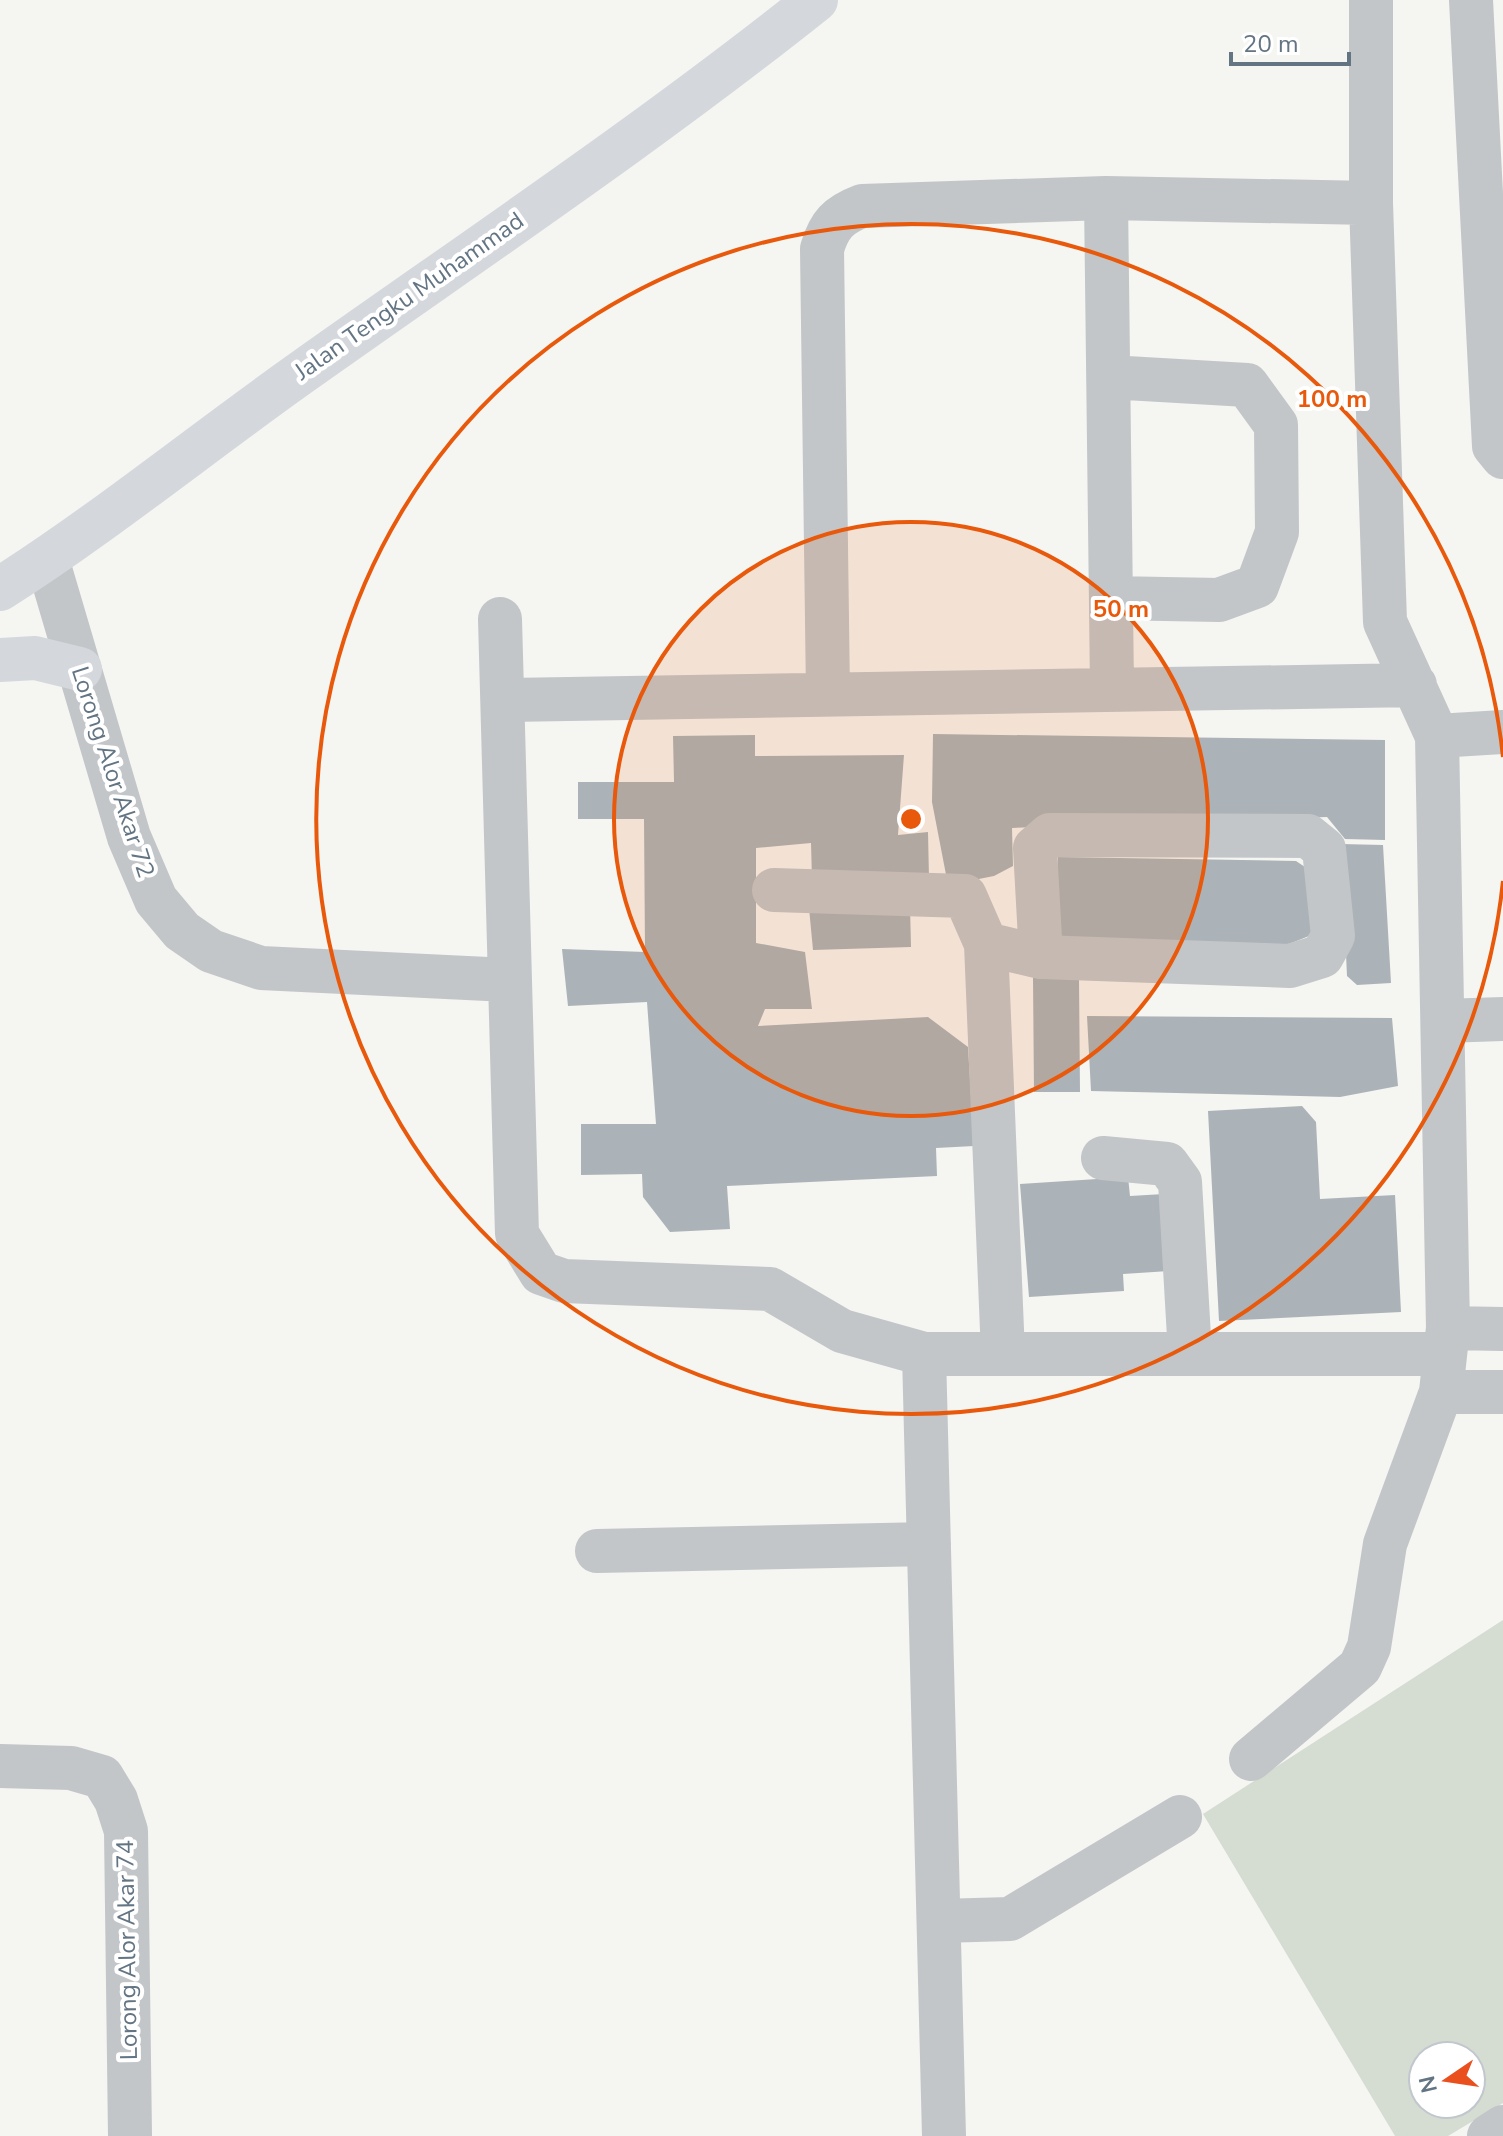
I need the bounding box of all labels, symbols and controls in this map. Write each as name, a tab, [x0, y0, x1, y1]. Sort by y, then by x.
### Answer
scale bar	[1231, 16, 1349, 66]
text: 20 m	[1243, 28, 1299, 60]
street label: Jalan Tengku Muhammad	[287, 205, 530, 388]
text: 100 m	[1297, 383, 1367, 415]
text: 50 m	[1093, 593, 1149, 625]
street label: Lorong Alor Akar 72	[64, 662, 162, 882]
centre of rings	[897, 805, 925, 833]
street label: Lorong Alor Akar 74	[109, 1840, 145, 2060]
north arrow	[1407, 2040, 1487, 2120]
text: N	[1412, 2073, 1445, 2096]

